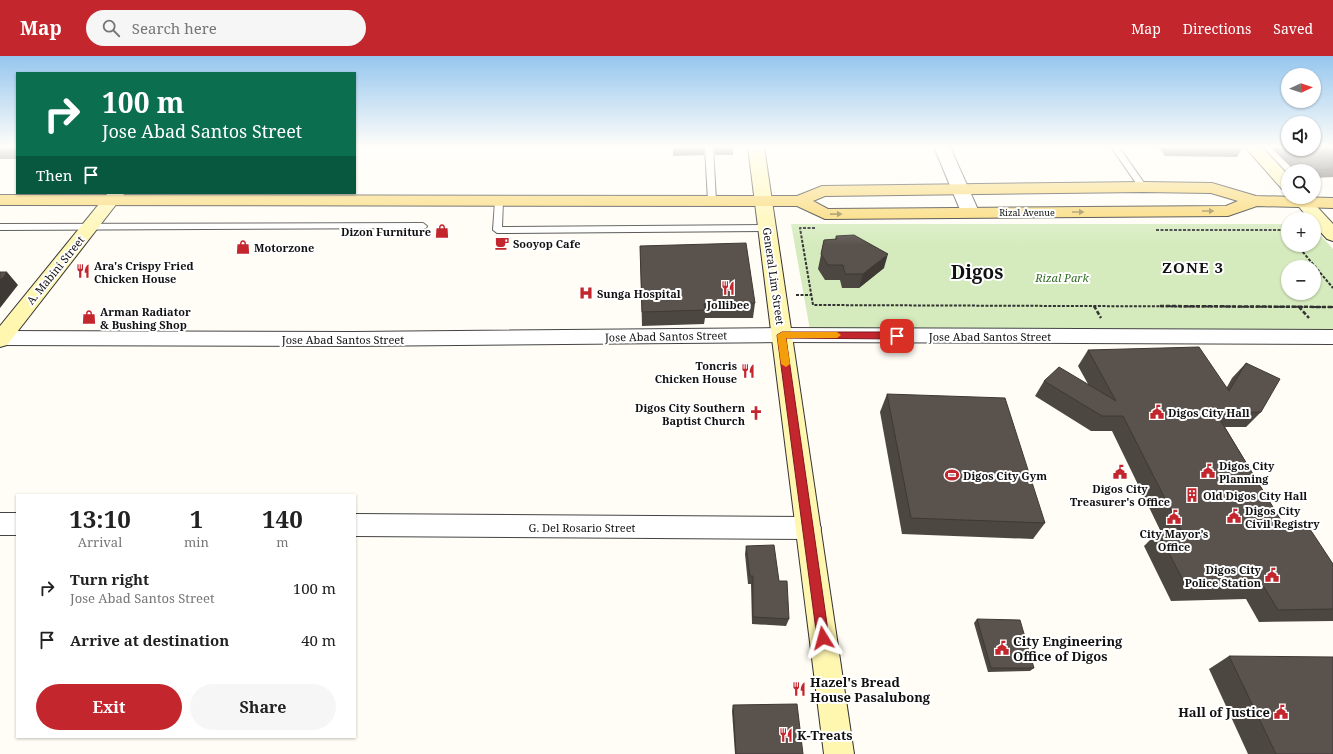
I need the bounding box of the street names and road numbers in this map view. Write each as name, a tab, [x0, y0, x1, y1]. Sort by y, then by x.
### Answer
street label: Rizal Avenue	[999, 206, 1055, 219]
street label: General Lim Street	[760, 226, 788, 326]
street label: A. Mabini Street	[23, 232, 87, 307]
street label: Jose Abad Santos Street	[604, 327, 727, 345]
street label: Jose Abad Santos Street	[928, 329, 1051, 344]
street label: Jose Abad Santos Street	[281, 332, 404, 347]
street label: G. Del Rosario Street	[529, 520, 636, 535]

